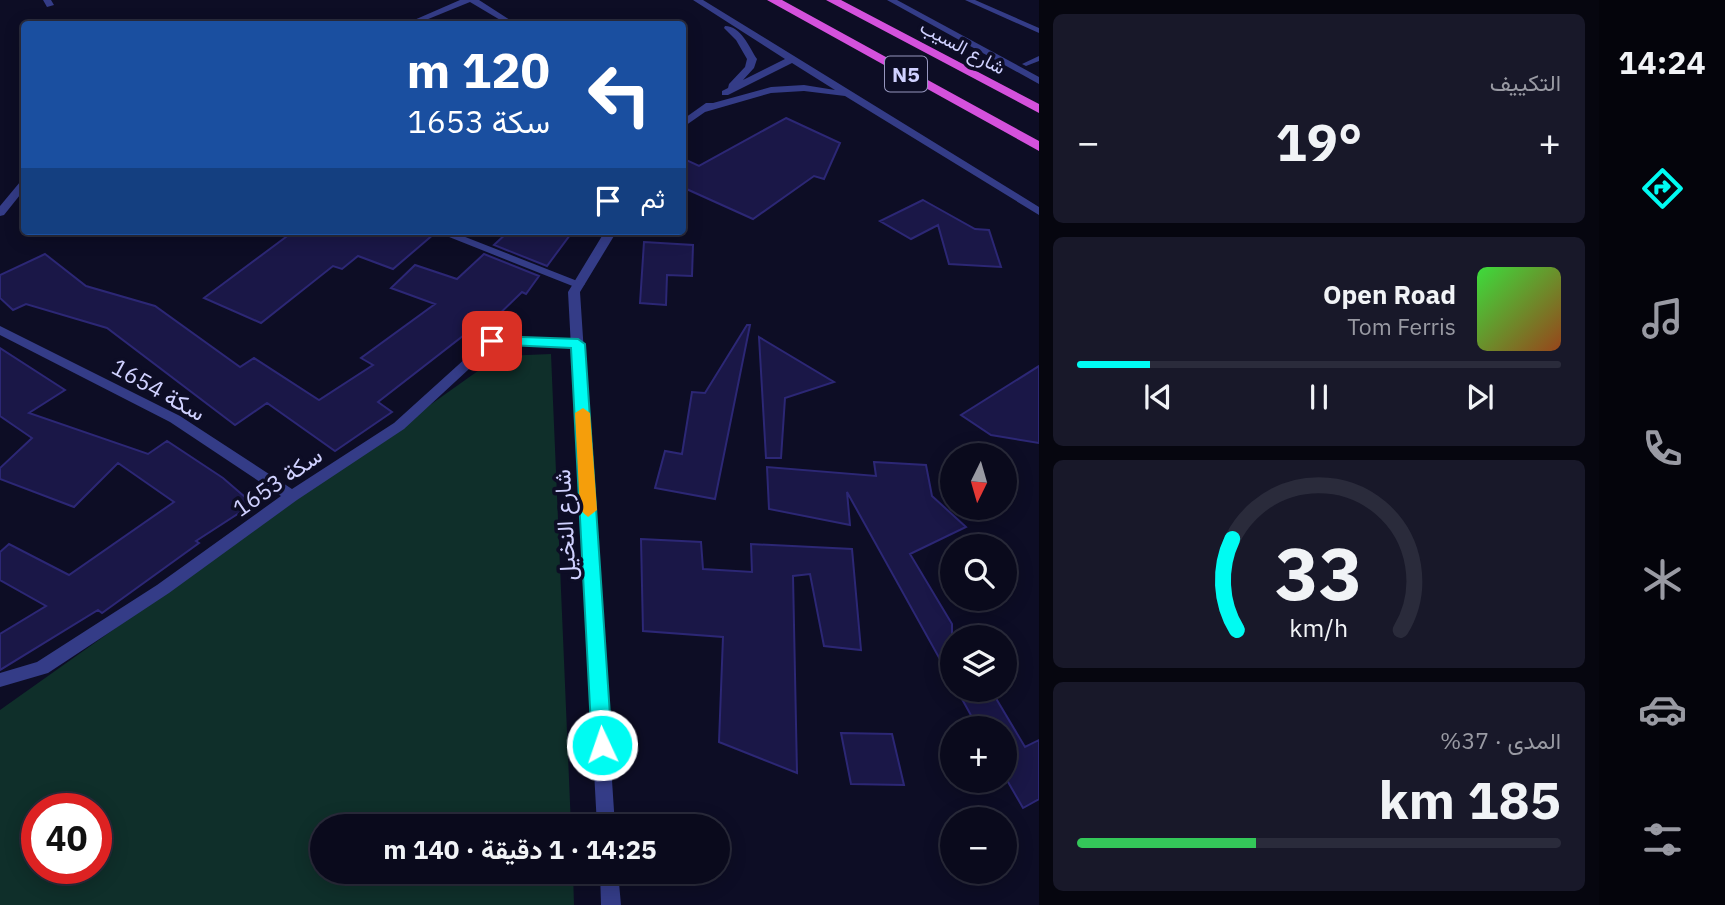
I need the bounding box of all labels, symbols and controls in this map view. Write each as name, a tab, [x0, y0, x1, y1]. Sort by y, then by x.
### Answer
street label: شارع السيب	[916, 15, 1010, 80]
text: 120 m	[406, 38, 550, 101]
text: 14:24	[1618, 41, 1706, 83]
icon: left	[574, 49, 665, 140]
road number: N5	[885, 56, 927, 92]
text: التكييف	[1490, 67, 1561, 97]
text: سكة 1653	[407, 100, 550, 142]
text: 19°	[1276, 108, 1362, 175]
text: −	[1077, 117, 1100, 166]
text: +	[1538, 117, 1561, 166]
icon: directions	[1638, 164, 1687, 213]
text: ثم	[641, 181, 665, 215]
icon: arrive	[589, 182, 627, 220]
text: Open Road	[1323, 277, 1456, 311]
icon: music	[1638, 294, 1687, 343]
pin	[462, 311, 522, 371]
text: Tom Ferris	[1347, 311, 1456, 341]
icon: arrive	[473, 322, 511, 360]
street label: سكة 1654	[107, 351, 211, 427]
icon: previous	[1139, 378, 1177, 416]
icon: pause	[1300, 378, 1338, 416]
icon: next	[1461, 378, 1499, 416]
icon: phone	[1638, 424, 1687, 473]
street label: سكة 1653	[226, 439, 328, 523]
north arrow	[940, 443, 1017, 520]
map controls	[940, 443, 1017, 884]
street label: شارع النخيل	[546, 468, 584, 582]
text: 33	[1275, 525, 1363, 620]
button: search	[940, 534, 1017, 611]
icon: climate	[1638, 555, 1687, 604]
text: km/h	[1290, 611, 1348, 644]
button: layers	[940, 625, 1017, 702]
icon: car	[1638, 685, 1687, 734]
position arrow	[565, 708, 639, 782]
button: +	[940, 716, 1017, 793]
text: المدى · 37%	[1440, 725, 1561, 755]
text: 185 km	[1379, 766, 1561, 833]
speed limit sign: 40	[21, 793, 112, 884]
button: −	[940, 807, 1017, 884]
icon: filters	[1638, 815, 1687, 864]
text: 14:25 · 1 دقيقة · 140 m	[383, 832, 657, 866]

